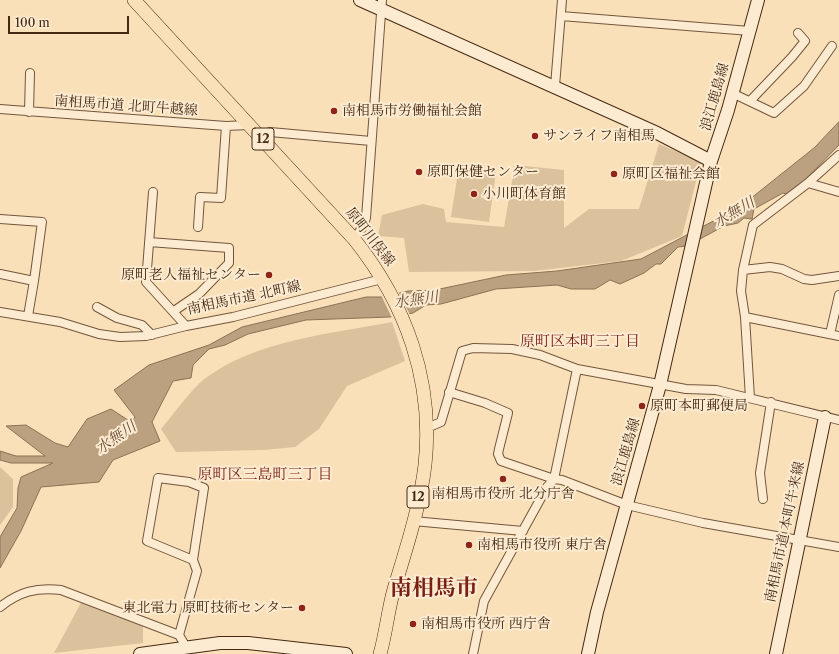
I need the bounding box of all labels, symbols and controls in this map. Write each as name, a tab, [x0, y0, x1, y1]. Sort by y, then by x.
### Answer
scale bar	[10, 8, 131, 34]
text: 100 m	[15, 15, 50, 30]
street label: 浪江鹿島線	[697, 61, 733, 133]
street label: 南相馬市道 北町牛越線	[54, 93, 198, 119]
place label: 南相馬市労働福祉会館	[342, 103, 482, 119]
marker: 南相馬市労働福祉会館	[329, 106, 339, 116]
road number: 12	[252, 128, 274, 150]
place label: サンライフ南相馬	[543, 128, 655, 144]
marker: サンライフ南相馬	[530, 131, 540, 141]
place label: 原町保健センター	[427, 164, 539, 180]
place label: 原町区福祉会館	[622, 166, 720, 182]
marker: 原町保健センター	[414, 167, 424, 177]
marker: 原町区福祉会館	[609, 169, 619, 179]
place label: 小川町体育館	[482, 186, 566, 202]
marker: 小川町体育館	[469, 189, 479, 199]
water label: 水無川	[710, 194, 758, 232]
street label: 原町川俣線	[342, 204, 398, 270]
place label: 原町老人福祉センター	[121, 267, 261, 283]
marker: 原町老人福祉センター	[264, 270, 274, 280]
street label: 南相馬市道 北町線	[186, 278, 302, 318]
water label: 水無川	[392, 288, 440, 312]
district label: 原町区本町三丁目	[520, 333, 640, 351]
place label: 原町本町郵便局	[650, 398, 748, 414]
marker: 原町本町郵便局	[637, 401, 647, 411]
street label: 浪江鹿島線	[608, 416, 644, 488]
water label: 水無川	[92, 418, 140, 458]
street label: 南相馬市道 本町牛来線	[762, 460, 808, 604]
district label: 原町区三島町三丁目	[198, 466, 332, 484]
marker: 南相馬市役所 北分庁舎	[498, 474, 508, 484]
road number: 12	[407, 486, 429, 508]
place label: 南相馬市役所 北分庁舎	[431, 486, 575, 502]
place label: 南相馬市役所 東庁舎	[477, 537, 607, 553]
marker: 南相馬市役所 東庁舎	[464, 540, 474, 550]
district label: 南相馬市	[390, 576, 478, 602]
place label: 東北電力 原町技術センター	[122, 600, 294, 616]
marker: 東北電力 原町技術センター	[297, 603, 307, 613]
place label: 南相馬市役所 西庁舎	[421, 616, 551, 632]
marker: 南相馬市役所 西庁舎	[408, 619, 418, 629]

